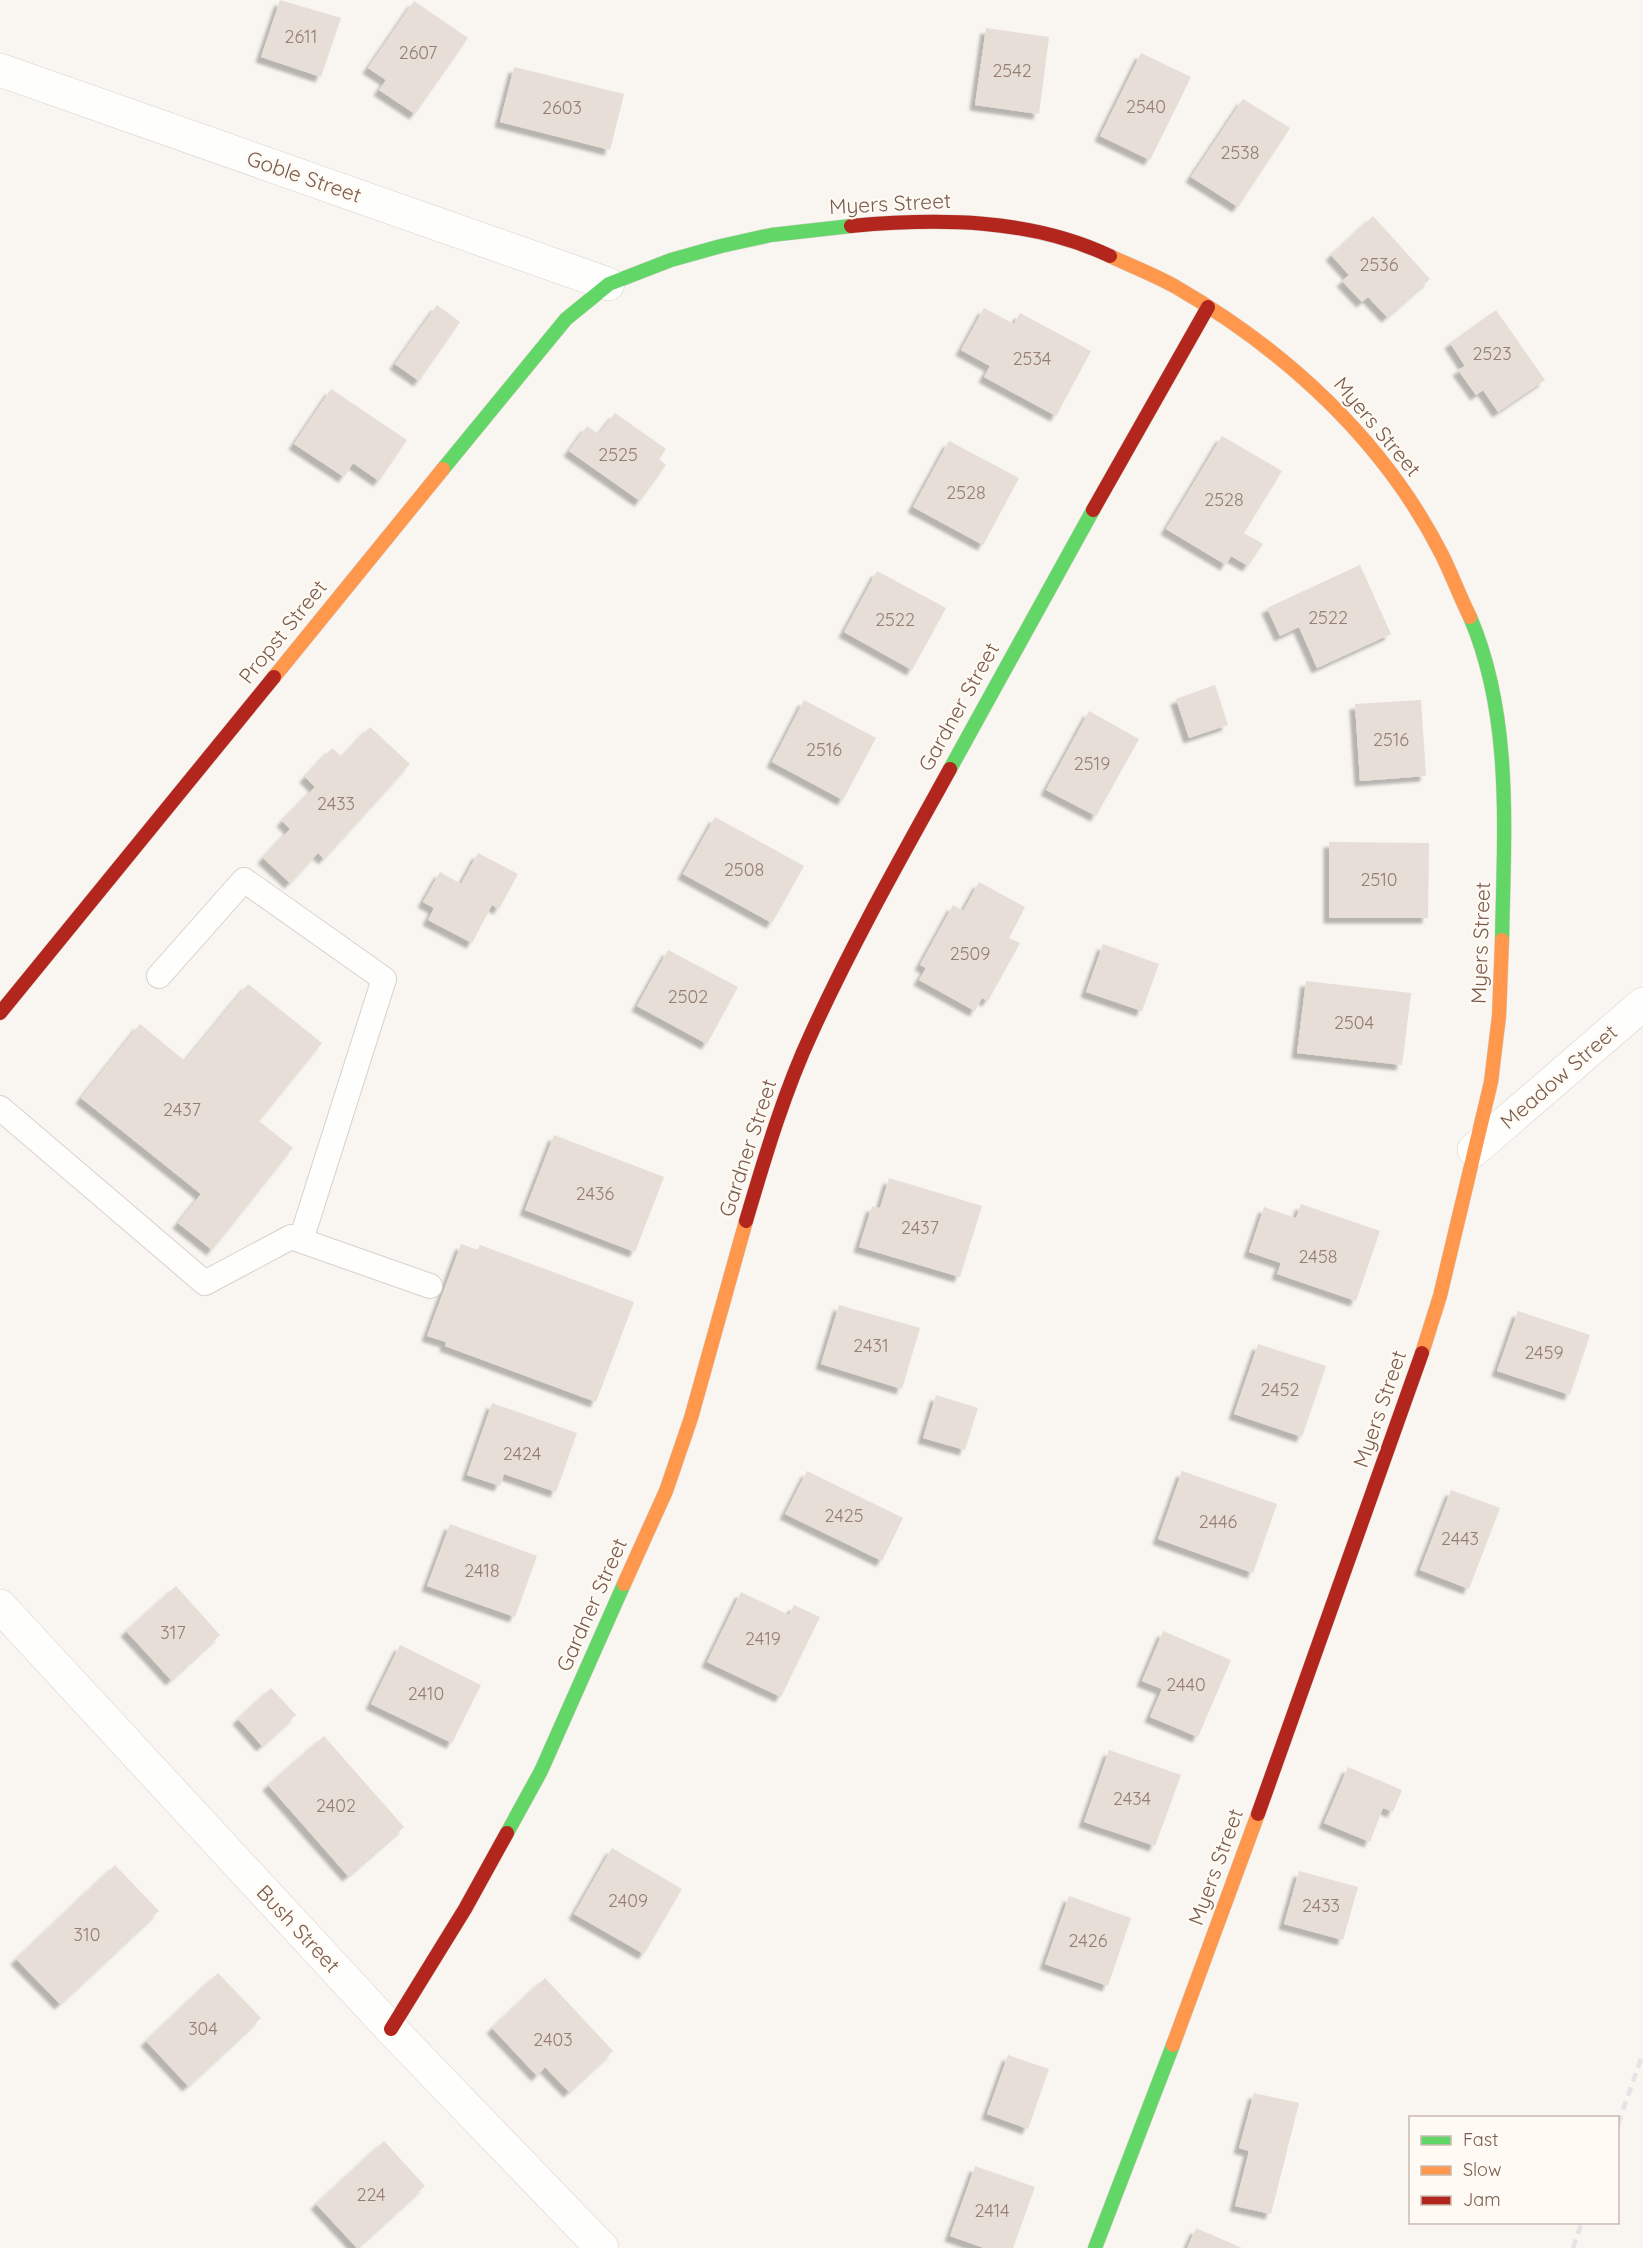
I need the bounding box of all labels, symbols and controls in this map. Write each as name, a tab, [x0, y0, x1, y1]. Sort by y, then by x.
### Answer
house number: 2611	[285, 25, 317, 48]
house number: 2607	[399, 41, 437, 64]
house number: 2542	[992, 59, 1032, 82]
house number: 2540	[1126, 95, 1166, 118]
house number: 2603	[542, 96, 582, 119]
house number: 2538	[1221, 141, 1259, 164]
street label: Goble Street	[244, 144, 365, 208]
street label: Myers Street	[828, 187, 952, 219]
house number: 2536	[1360, 253, 1399, 276]
house number: 2523	[1472, 342, 1512, 365]
house number: 2534	[1013, 347, 1051, 370]
street label: Myers Street	[1329, 371, 1427, 481]
house number: 2525	[598, 443, 638, 466]
house number: 2528	[946, 481, 986, 504]
house number: 2528	[1204, 488, 1244, 511]
street label: Propst Street	[233, 574, 332, 688]
house number: 2522	[1308, 606, 1348, 629]
house number: 2522	[875, 608, 915, 631]
street label: Gardner Street	[912, 638, 1004, 775]
house number: 2516	[1373, 728, 1409, 751]
house number: 2516	[806, 738, 842, 761]
house number: 2519	[1074, 752, 1110, 775]
house number: 2433	[317, 792, 355, 815]
house number: 2508	[724, 858, 764, 881]
house number: 2510	[1360, 868, 1398, 891]
street label: Myers Street	[1465, 881, 1495, 1004]
house number: 2509	[950, 942, 990, 965]
house number: 2502	[668, 985, 708, 1008]
house number: 2504	[1334, 1011, 1374, 1034]
street label: Meadow Street	[1495, 1018, 1622, 1134]
street label: Gardner Street	[713, 1076, 782, 1220]
house number: 2437	[163, 1098, 201, 1121]
house number: 2436	[576, 1182, 614, 1205]
house number: 2437	[901, 1216, 939, 1239]
house number: 2458	[1299, 1245, 1337, 1268]
house number: 2431	[853, 1334, 889, 1357]
house number: 2459	[1524, 1341, 1564, 1364]
street label: Myers Street	[1347, 1347, 1411, 1471]
house number: 2452	[1260, 1378, 1300, 1401]
house number: 2424	[503, 1442, 541, 1465]
house number: 2425	[825, 1504, 863, 1527]
house number: 2446	[1199, 1510, 1237, 1533]
house number: 2443	[1441, 1527, 1479, 1550]
street label: Gardner Street	[550, 1534, 632, 1675]
house number: 2418	[464, 1559, 500, 1582]
house number: 317	[160, 1621, 186, 1644]
house number: 2419	[745, 1627, 781, 1650]
house number: 2440	[1166, 1673, 1206, 1696]
house number: 2410	[408, 1682, 444, 1705]
house number: 2434	[1113, 1787, 1151, 1810]
house number: 2402	[316, 1794, 356, 1817]
street label: Myers Street	[1182, 1805, 1248, 1928]
street label: Bush Street	[252, 1879, 346, 1978]
house number: 2409	[608, 1889, 648, 1912]
house number: 2433	[1302, 1894, 1340, 1917]
house number: 310	[74, 1923, 100, 1946]
house number: 2426	[1069, 1929, 1108, 1952]
house number: 304	[188, 2017, 218, 2040]
house number: 2403	[533, 2028, 573, 2051]
legend	[1409, 2116, 1619, 2224]
text: Fast	[1463, 2128, 1498, 2151]
text: Slow	[1463, 2158, 1501, 2181]
house number: 224	[356, 2183, 386, 2206]
text: Jam	[1463, 2188, 1501, 2211]
house number: 2414	[975, 2199, 1009, 2222]

